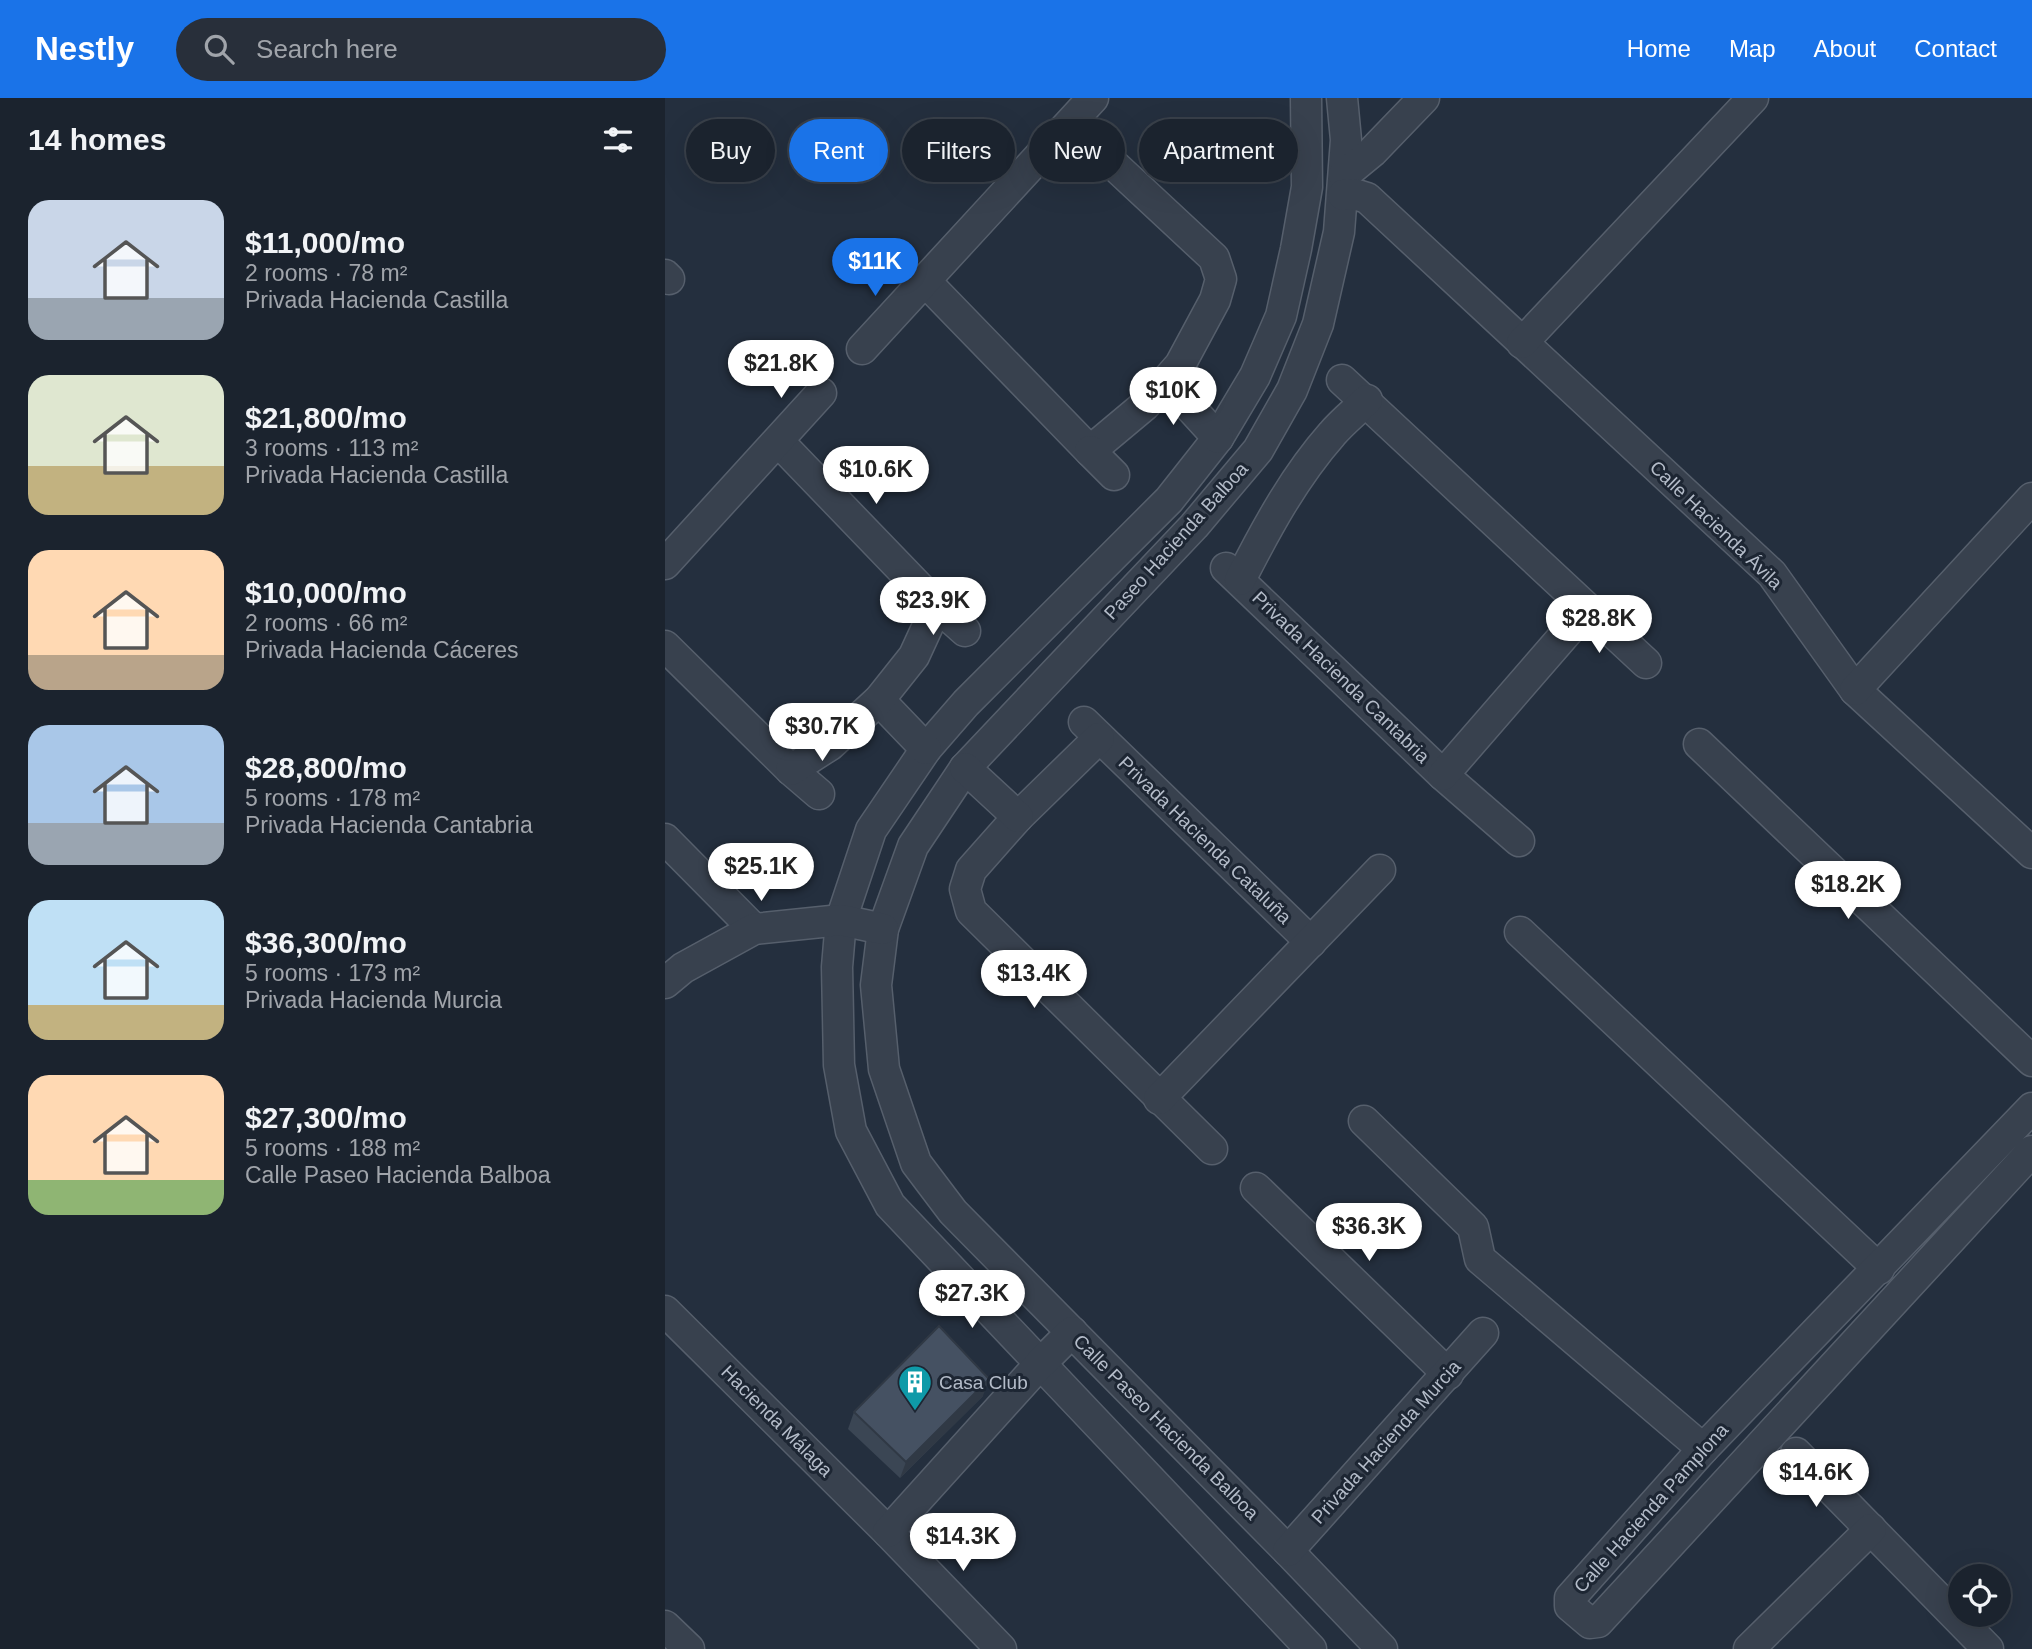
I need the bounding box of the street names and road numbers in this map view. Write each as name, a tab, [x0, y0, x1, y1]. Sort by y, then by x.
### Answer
street label: Calle Hacienda Ávila	[1646, 457, 1787, 594]
street label: Paseo Hacienda Balboa	[1100, 458, 1252, 624]
street label: Privada Hacienda Cantabria	[1248, 587, 1434, 767]
street label: Privada Hacienda Cataluña	[1115, 752, 1296, 928]
street label: Calle Paseo Hacienda Balboa	[1069, 1330, 1263, 1524]
street label: Privada Hacienda Murcia	[1307, 1356, 1465, 1528]
street label: Hacienda Málaga	[717, 1361, 837, 1481]
street label: Calle Hacienda Pamplona	[1570, 1419, 1733, 1597]

